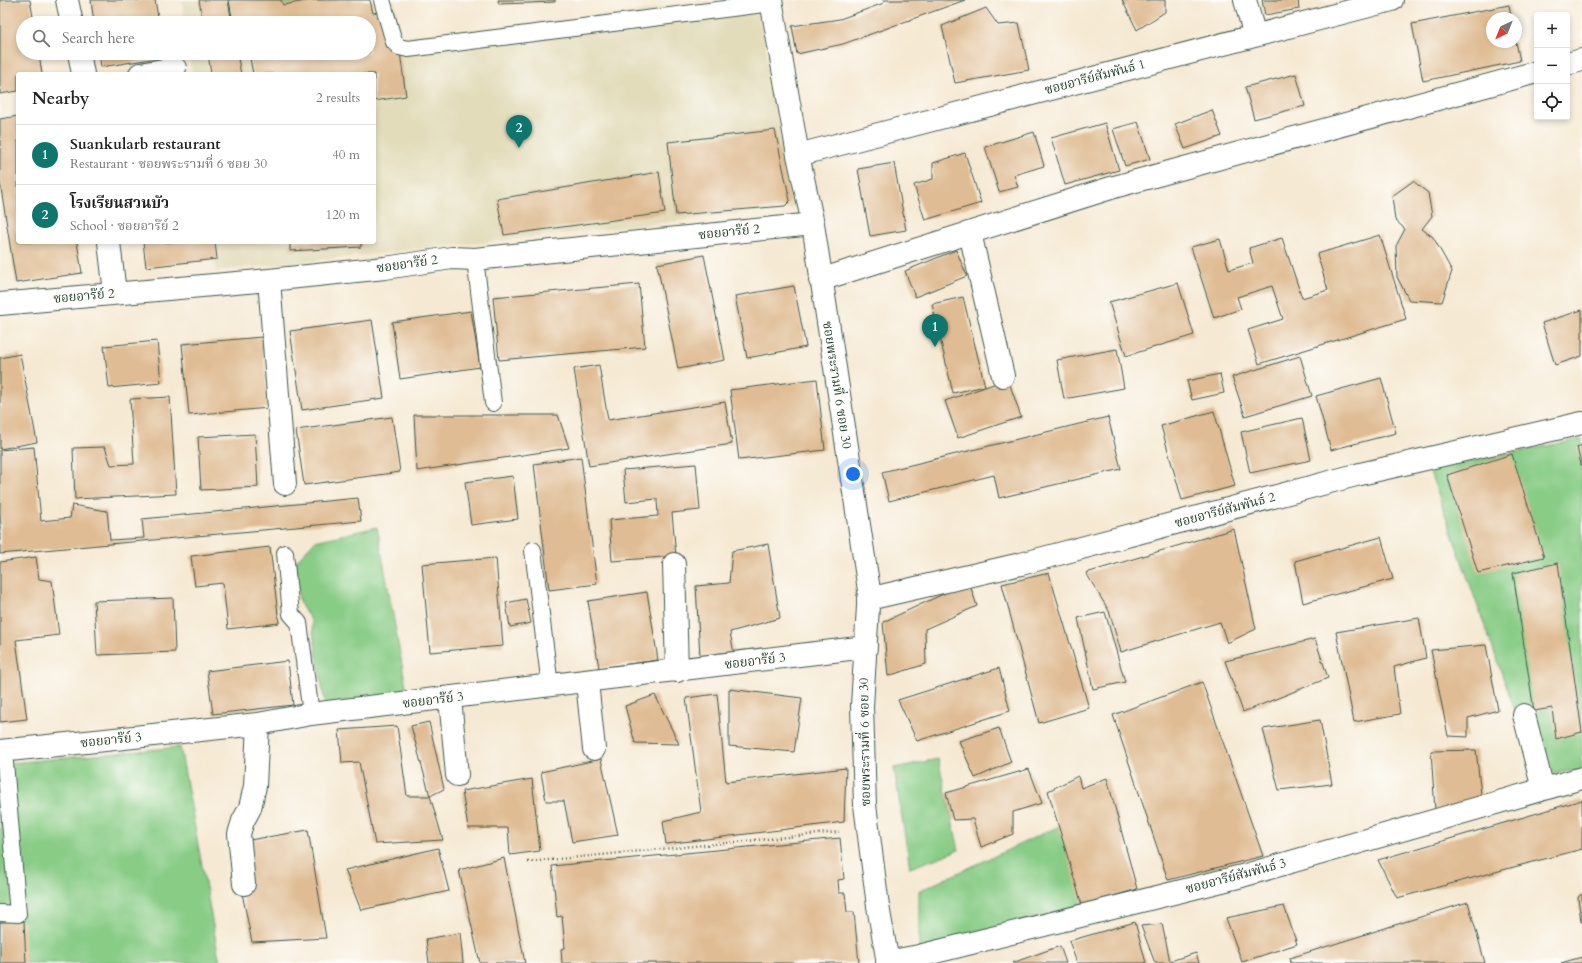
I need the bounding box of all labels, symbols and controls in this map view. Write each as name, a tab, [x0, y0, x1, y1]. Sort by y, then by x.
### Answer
north arrow	[1486, 12, 1522, 48]
map controls	[1534, 12, 1570, 120]
button: +	[1534, 12, 1570, 48]
search box	[16, 16, 376, 60]
icon: search	[30, 27, 52, 49]
text: Search here	[62, 28, 135, 48]
button: −	[1534, 48, 1570, 84]
street label: ซอยอารีย์สัมพันธ์ 1	[1043, 55, 1147, 99]
button: locate	[1534, 84, 1570, 120]
text: Nearby	[32, 87, 89, 110]
text: 2 results	[316, 89, 360, 107]
pin: 2	[506, 115, 532, 148]
text: Suankularb restaurant	[70, 134, 221, 154]
text: 1	[42, 146, 48, 164]
text: 40 m	[332, 146, 360, 164]
text: Restaurant · ซอยพระรามที่ 6 ซอย 30	[70, 155, 267, 173]
text: โรงเรียนสวนบัว	[70, 193, 169, 213]
text: 2	[42, 206, 48, 224]
text: 120 m	[326, 206, 360, 224]
text: School · ซอยอาร๊ย์ 2	[70, 217, 179, 235]
street label: ซอยอาร๊ย์ 2	[697, 220, 761, 244]
street label: ซอยอาร๊ย์ 2	[375, 251, 439, 277]
street label: ซอยอาร๊ย์ 2	[53, 284, 116, 308]
pin: 1	[922, 314, 948, 347]
street label: ซอยพระรามที่ 6 ซอย 30	[818, 320, 857, 450]
your location	[843, 464, 863, 484]
street label: ซอยอารีย์สัมพันธ์ 2	[1173, 488, 1278, 532]
street label: ซอยอาร๊ย์ 3	[723, 648, 787, 674]
street label: ซอยพระรามที่ 6 ซอย 30	[854, 677, 875, 807]
street label: ซอยอาร๊ย์ 3	[401, 687, 465, 713]
street label: ซอยอาร๊ย์ 3	[79, 728, 143, 752]
street label: ซอยอารีย์สัมพันธ์ 3	[1184, 854, 1288, 898]

